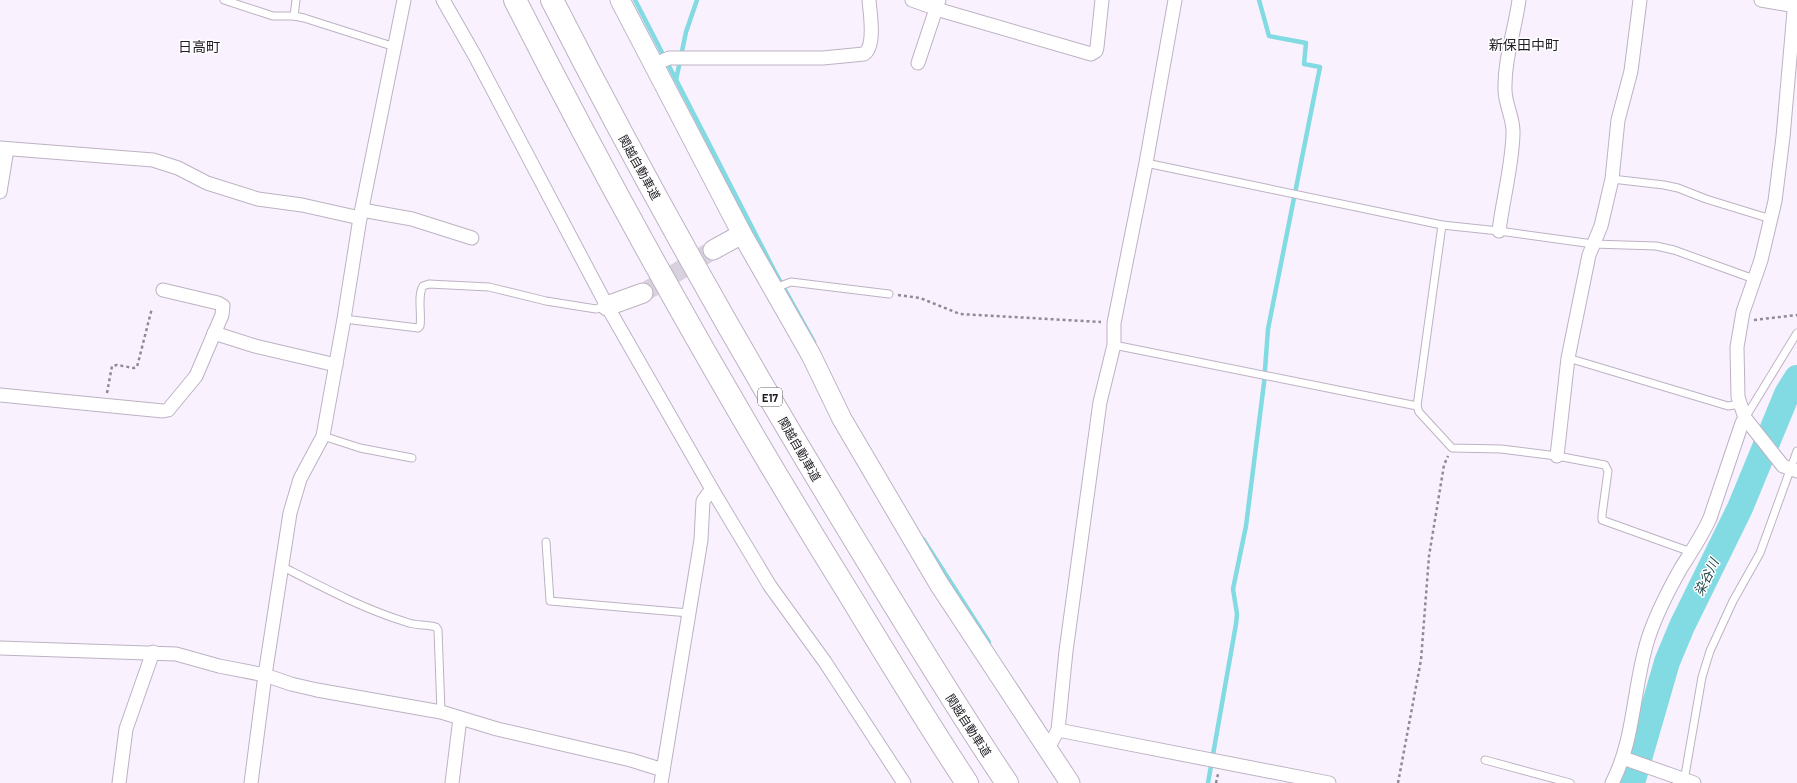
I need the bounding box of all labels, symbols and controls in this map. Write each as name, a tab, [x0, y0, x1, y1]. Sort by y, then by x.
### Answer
district label: 新保田中町	[1489, 36, 1559, 53]
district label: 日高町	[178, 38, 220, 55]
street label: 関越自動車道	[616, 132, 664, 202]
road number: E17	[758, 388, 782, 406]
street label: 関越自動車道	[776, 414, 824, 484]
water label: 染谷川	[1690, 554, 1723, 598]
street label: 関越自動車道	[944, 691, 994, 759]

